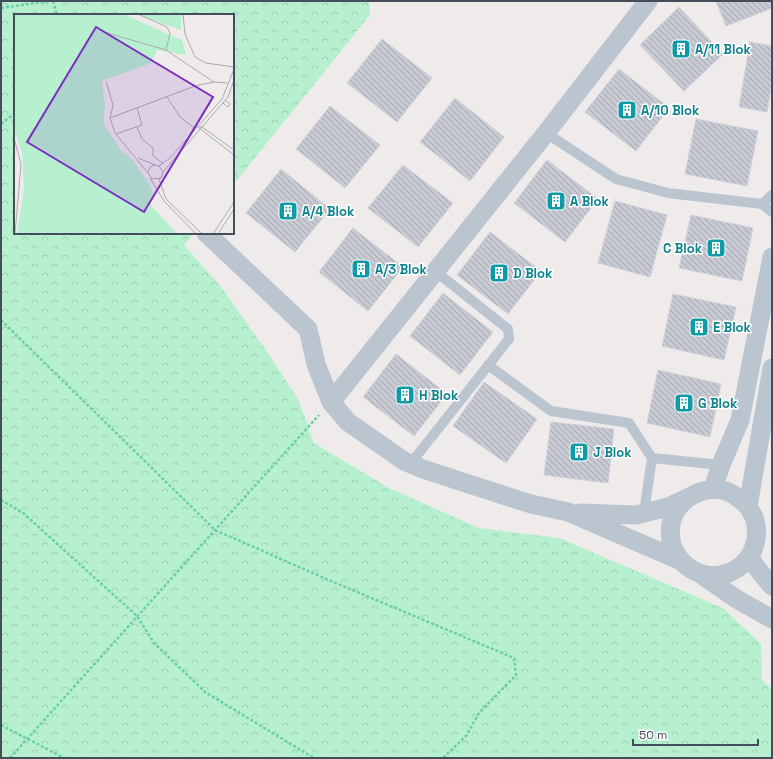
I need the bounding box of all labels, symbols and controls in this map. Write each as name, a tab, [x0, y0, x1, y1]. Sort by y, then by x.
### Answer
inset map	[14, 14, 234, 234]
building icon: A/11 Blok	[670, 38, 692, 60]
place label: A/11 Blok	[695, 41, 751, 58]
building icon: A/10 Blok	[616, 99, 638, 121]
place label: A/10 Blok	[641, 102, 700, 119]
building icon: A Blok	[545, 190, 567, 212]
place label: A Blok	[570, 193, 609, 210]
building icon: A/4 Blok	[277, 200, 299, 222]
place label: A/4 Blok	[302, 203, 355, 220]
building icon: C Blok	[705, 237, 727, 259]
place label: C Blok	[663, 240, 703, 257]
building icon: A/3 Blok	[350, 258, 372, 280]
place label: A/3 Blok	[375, 261, 428, 278]
building icon: D Blok	[488, 262, 510, 284]
place label: D Blok	[513, 265, 553, 282]
building icon: E Blok	[688, 316, 710, 338]
place label: E Blok	[713, 319, 752, 336]
building icon: H Blok	[394, 384, 416, 406]
place label: H Blok	[419, 387, 459, 404]
building icon: G Blok	[673, 392, 695, 414]
place label: G Blok	[698, 395, 738, 412]
building icon: J Blok	[568, 441, 590, 463]
place label: J Blok	[593, 444, 632, 461]
scale bar	[633, 721, 758, 747]
text: 50 m	[639, 727, 667, 743]

